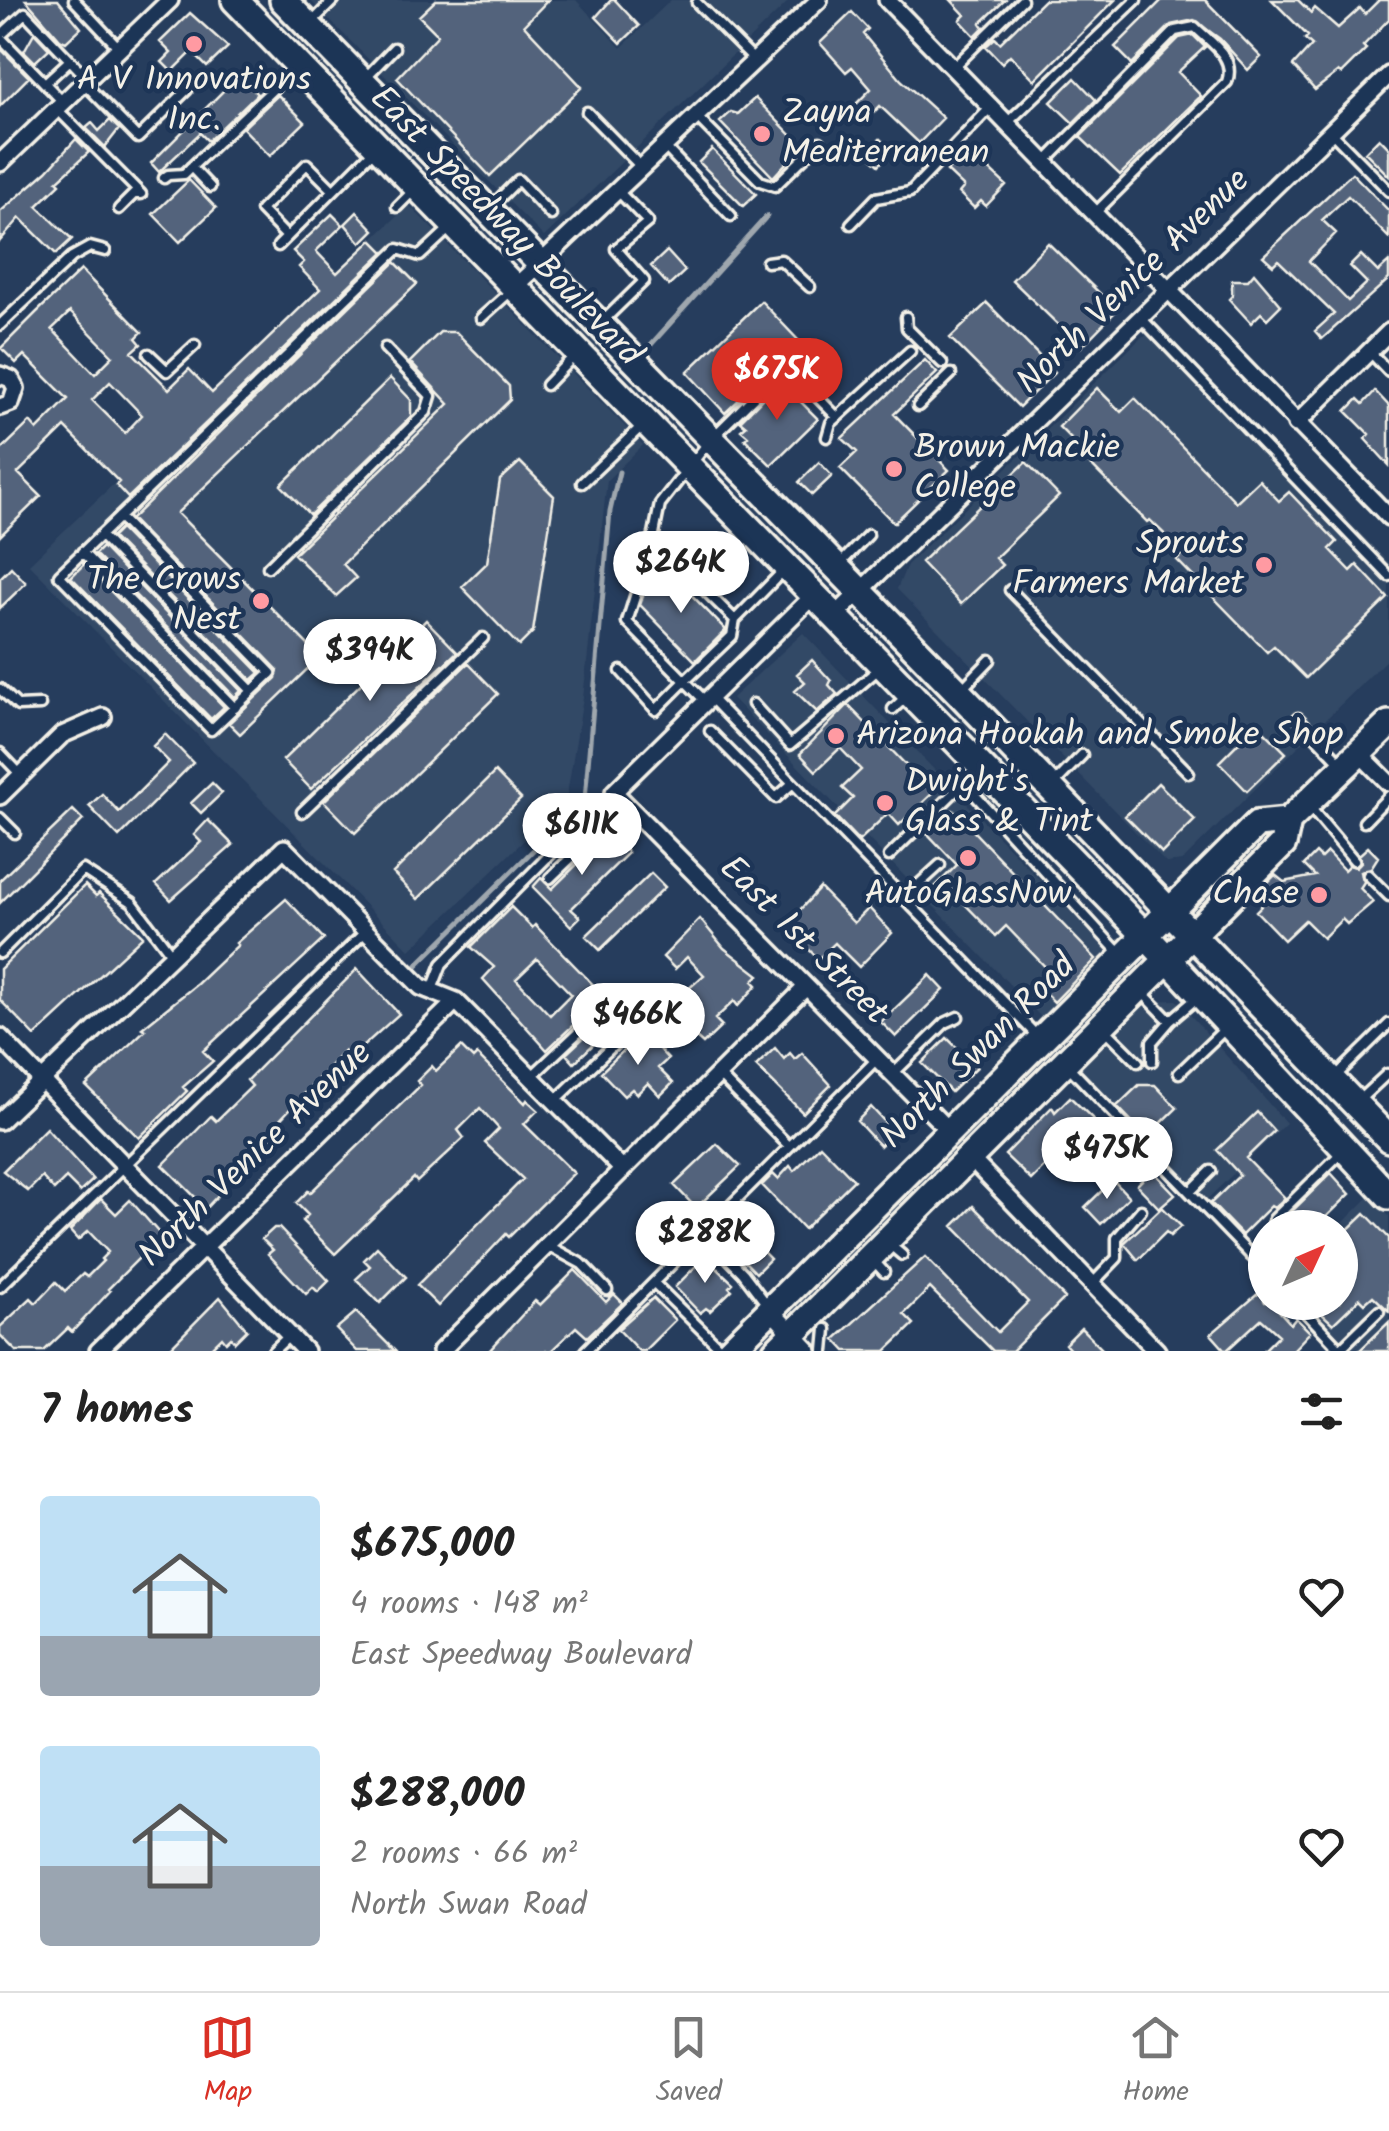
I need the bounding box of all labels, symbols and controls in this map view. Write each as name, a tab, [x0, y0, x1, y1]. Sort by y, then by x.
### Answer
marker: A V Innovations Inc.	[183, 33, 205, 55]
place label: A V Innovations Inc.	[77, 53, 311, 149]
street label: East Speedway Boulevard	[355, 73, 656, 382]
place label: Zayna Mediterranean	[782, 86, 990, 182]
marker: Zayna Mediterranean	[751, 123, 773, 145]
street label: North Venice Avenue	[1004, 155, 1264, 409]
pin: $675K	[707, 338, 847, 423]
text: $675K	[734, 345, 820, 396]
place label: Brown Mackie College	[914, 421, 1120, 517]
marker: Brown Mackie College	[883, 458, 905, 480]
place label: Sprouts Farmers Market	[1012, 517, 1244, 613]
pin: $264K	[611, 531, 751, 616]
text: $264K	[635, 538, 727, 589]
place label: The Crows Nest	[87, 553, 241, 649]
marker: Sprouts Farmers Market	[1253, 554, 1275, 576]
marker: The Crows Nest	[250, 590, 272, 612]
pin: $394K	[300, 619, 440, 704]
text: $394K	[325, 626, 415, 677]
place label: Arizona Hookah and Smoke Shop	[856, 708, 1344, 764]
marker: Arizona Hookah and Smoke Shop	[825, 725, 847, 747]
place label: Dwight's Glass & Tint	[905, 755, 1094, 851]
marker: Dwight's Glass & Tint	[874, 792, 896, 814]
pin: $611K	[512, 793, 652, 878]
text: $611K	[545, 800, 619, 851]
street label: East 1st Street	[705, 843, 901, 1039]
marker: AutoGlassNow	[957, 847, 979, 869]
place label: AutoGlassNow	[865, 867, 1072, 923]
place label: Chase	[1212, 867, 1299, 923]
marker: Chase	[1308, 884, 1330, 906]
street label: North Swan Road	[868, 940, 1091, 1163]
pin: $466K	[568, 983, 708, 1068]
text: $466K	[593, 990, 683, 1041]
street label: North Venice Avenue	[126, 1028, 386, 1282]
pin: $475K	[1037, 1117, 1177, 1202]
text: $475K	[1064, 1124, 1150, 1175]
pin: $288K	[635, 1201, 775, 1286]
text: $288K	[658, 1208, 752, 1259]
north arrow	[1248, 1210, 1358, 1320]
map controls	[1248, 1210, 1358, 1320]
text: 7 homes	[40, 1378, 193, 1445]
icon: filters	[1294, 1384, 1349, 1439]
text: $675,000	[350, 1512, 514, 1579]
icon: home	[120, 1536, 240, 1656]
icon: heart	[1294, 1569, 1349, 1624]
text: 4 rooms · 148 m²	[350, 1579, 588, 1630]
text: East Speedway Boulevard	[350, 1630, 692, 1681]
text: $288,000	[350, 1762, 525, 1829]
icon: home	[120, 1786, 240, 1906]
icon: heart	[1294, 1819, 1349, 1874]
text: 2 rooms · 66 m²	[350, 1829, 577, 1880]
text: North Swan Road	[350, 1880, 587, 1931]
tab: Map	[200, 2010, 255, 2115]
tab: Saved	[656, 2010, 722, 2115]
tab: Home	[1122, 2010, 1189, 2115]

